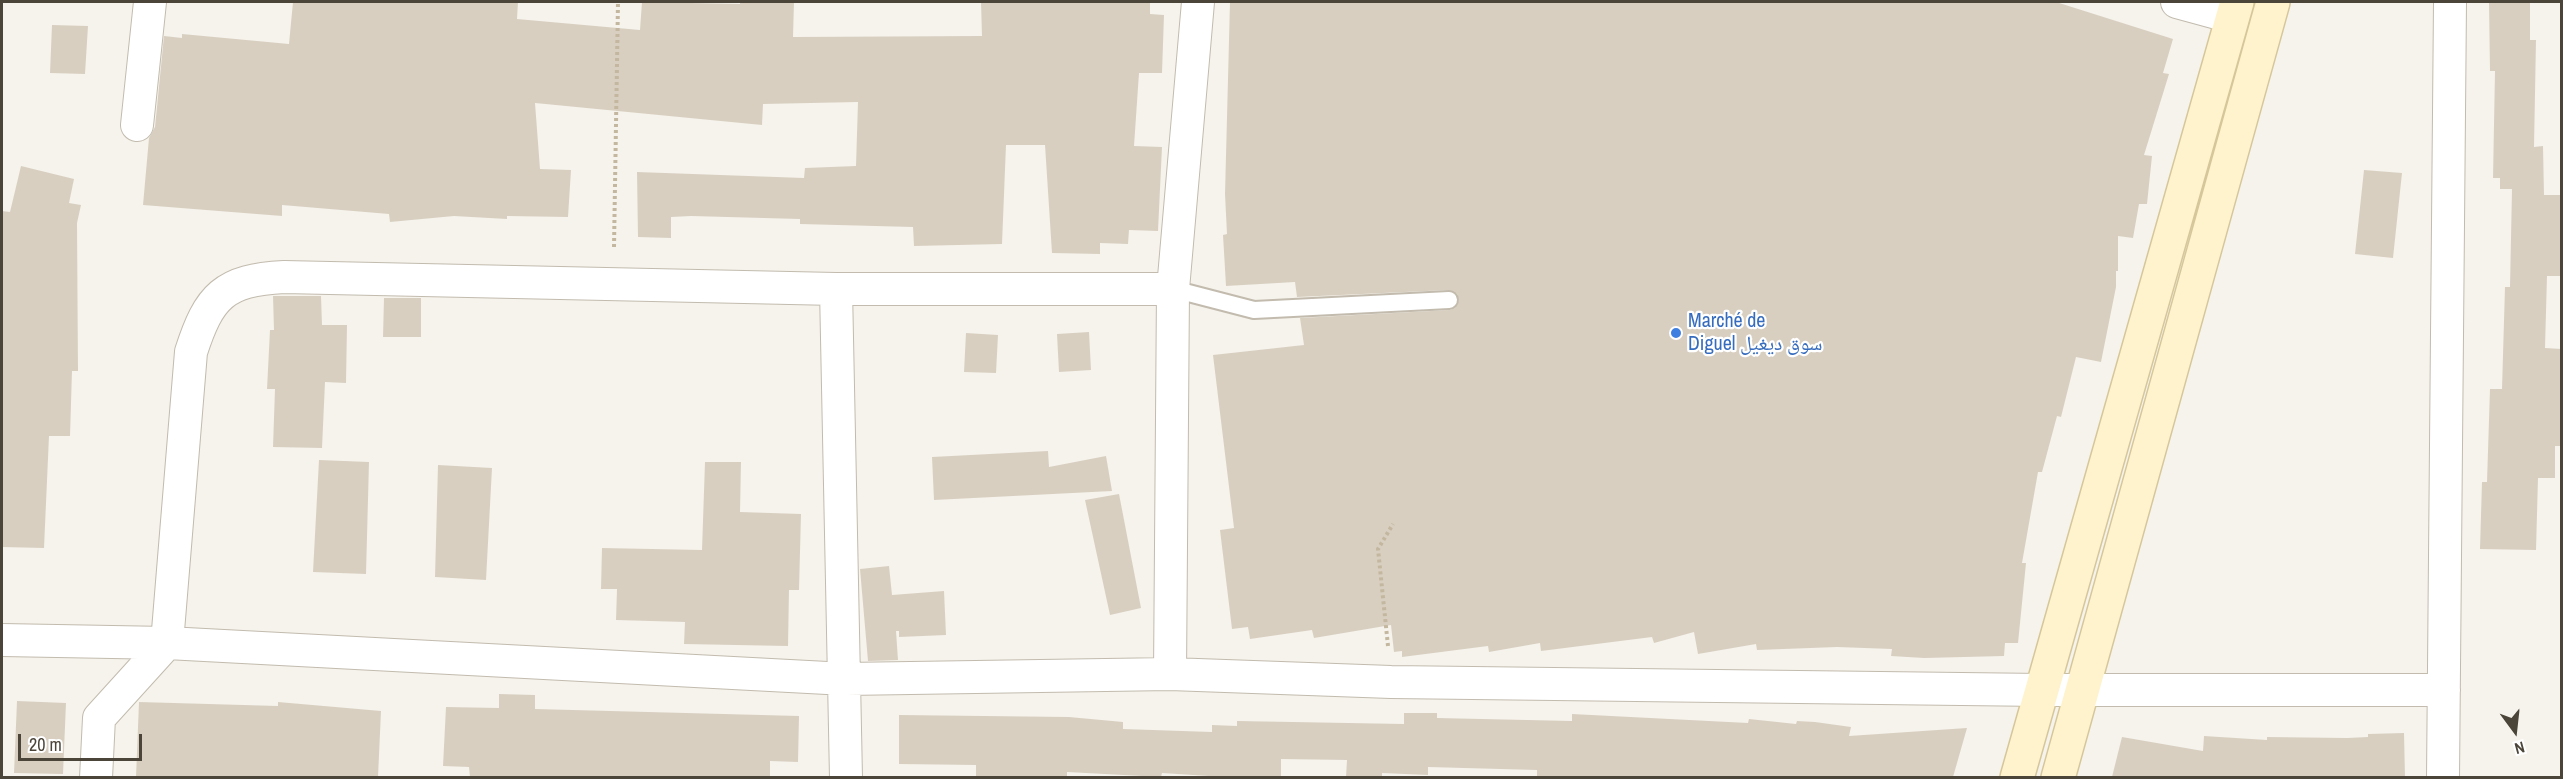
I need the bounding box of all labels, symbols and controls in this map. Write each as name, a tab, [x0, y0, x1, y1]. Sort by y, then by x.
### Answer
place label: Marché de Diguel سوق ديغيل	[1688, 310, 1822, 357]
marker: Marché de Diguel سوق ديغيل	[1669, 326, 1683, 340]
north arrow	[2485, 701, 2545, 761]
scale bar	[21, 722, 146, 760]
text: 20 m	[29, 732, 62, 757]
text: N	[2512, 737, 2527, 760]

